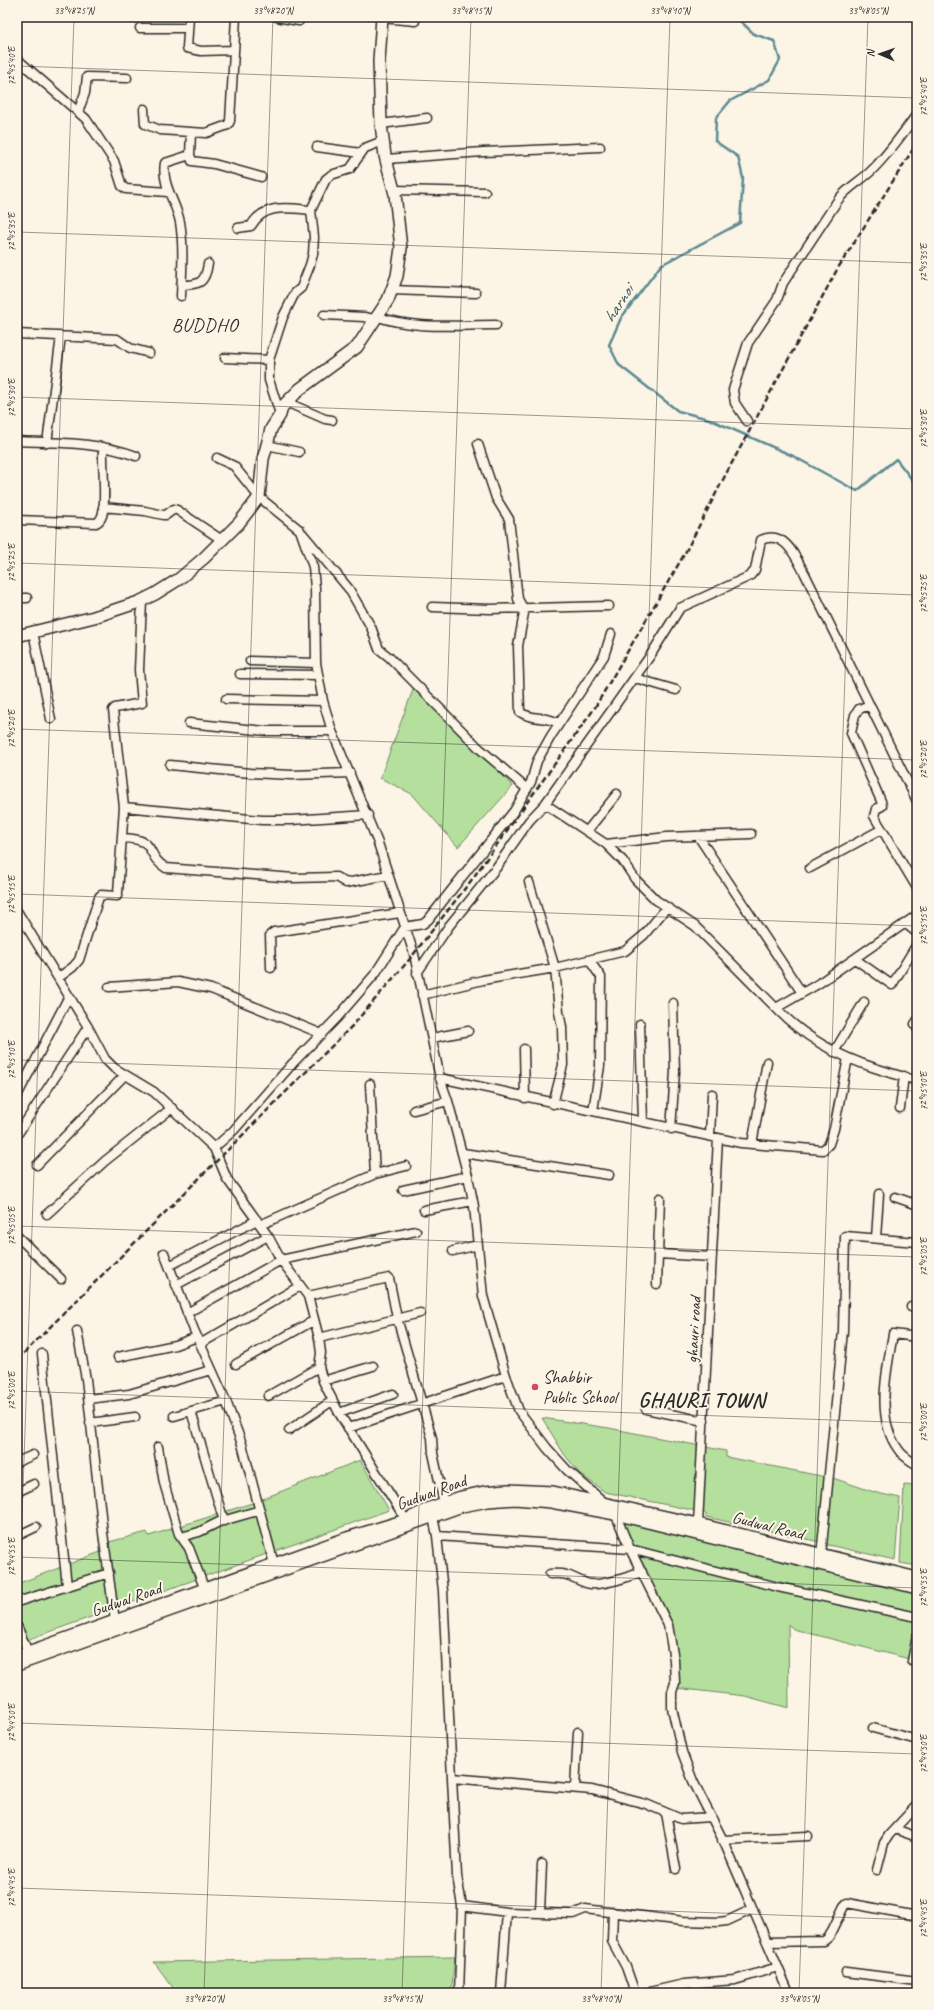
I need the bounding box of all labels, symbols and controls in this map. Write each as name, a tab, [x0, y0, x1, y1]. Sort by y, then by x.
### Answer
text: 33°48'25"N	[54, 4, 96, 17]
text: 33°48'20"N	[253, 4, 295, 17]
text: 33°48'15"N	[451, 4, 493, 17]
text: 33°48'10"N	[650, 4, 692, 17]
text: 33°48'05"N	[848, 4, 890, 17]
north arrow	[860, 34, 900, 74]
text: 72°45'40"E	[5, 45, 18, 85]
text: N	[863, 48, 877, 57]
text: 72°45'40"E	[917, 76, 930, 116]
text: 72°45'35"E	[5, 211, 18, 251]
text: 72°45'35"E	[917, 242, 930, 282]
water label: harnoi	[598, 277, 641, 327]
district label: BUDDHO	[172, 313, 240, 337]
text: 72°45'30"E	[5, 377, 18, 417]
text: 72°45'30"E	[917, 408, 930, 448]
text: 72°45'25"E	[5, 542, 18, 582]
text: 72°45'25"E	[917, 573, 930, 613]
text: 72°45'20"E	[5, 708, 18, 748]
text: 72°45'20"E	[917, 739, 930, 779]
text: 72°45'15"E	[5, 874, 18, 914]
text: 72°45'15"E	[917, 905, 930, 945]
text: 72°45'10"E	[5, 1039, 18, 1079]
text: 72°45'10"E	[917, 1070, 930, 1110]
text: 72°45'05"E	[5, 1205, 18, 1245]
text: 72°45'05"E	[917, 1236, 930, 1276]
street label: ghauri road	[681, 1293, 706, 1364]
place label: Shabbir Public School	[543, 1367, 620, 1408]
text: 72°45'00"E	[5, 1370, 18, 1410]
marker: Shabbir Public School	[530, 1382, 540, 1392]
district label: GHAURI TOWN	[638, 1387, 769, 1413]
text: 72°45'00"E	[917, 1402, 930, 1442]
street label: Gudwal Road	[393, 1469, 471, 1515]
street label: Gudwal Road	[730, 1506, 808, 1545]
text: 72°44'55"E	[5, 1536, 18, 1576]
text: 72°44'55"E	[917, 1567, 930, 1607]
street label: Gudwal Road	[88, 1577, 166, 1621]
text: 72°44'50"E	[5, 1702, 18, 1742]
text: 72°44'50"E	[917, 1733, 930, 1773]
text: 72°44'45"E	[5, 1867, 18, 1907]
text: 72°44'45"E	[917, 1898, 930, 1938]
text: 33°48'20"N	[184, 1992, 226, 2005]
text: 33°48'15"N	[382, 1992, 424, 2005]
text: 33°48'10"N	[581, 1992, 623, 2005]
text: 33°48'05"N	[779, 1992, 821, 2005]

